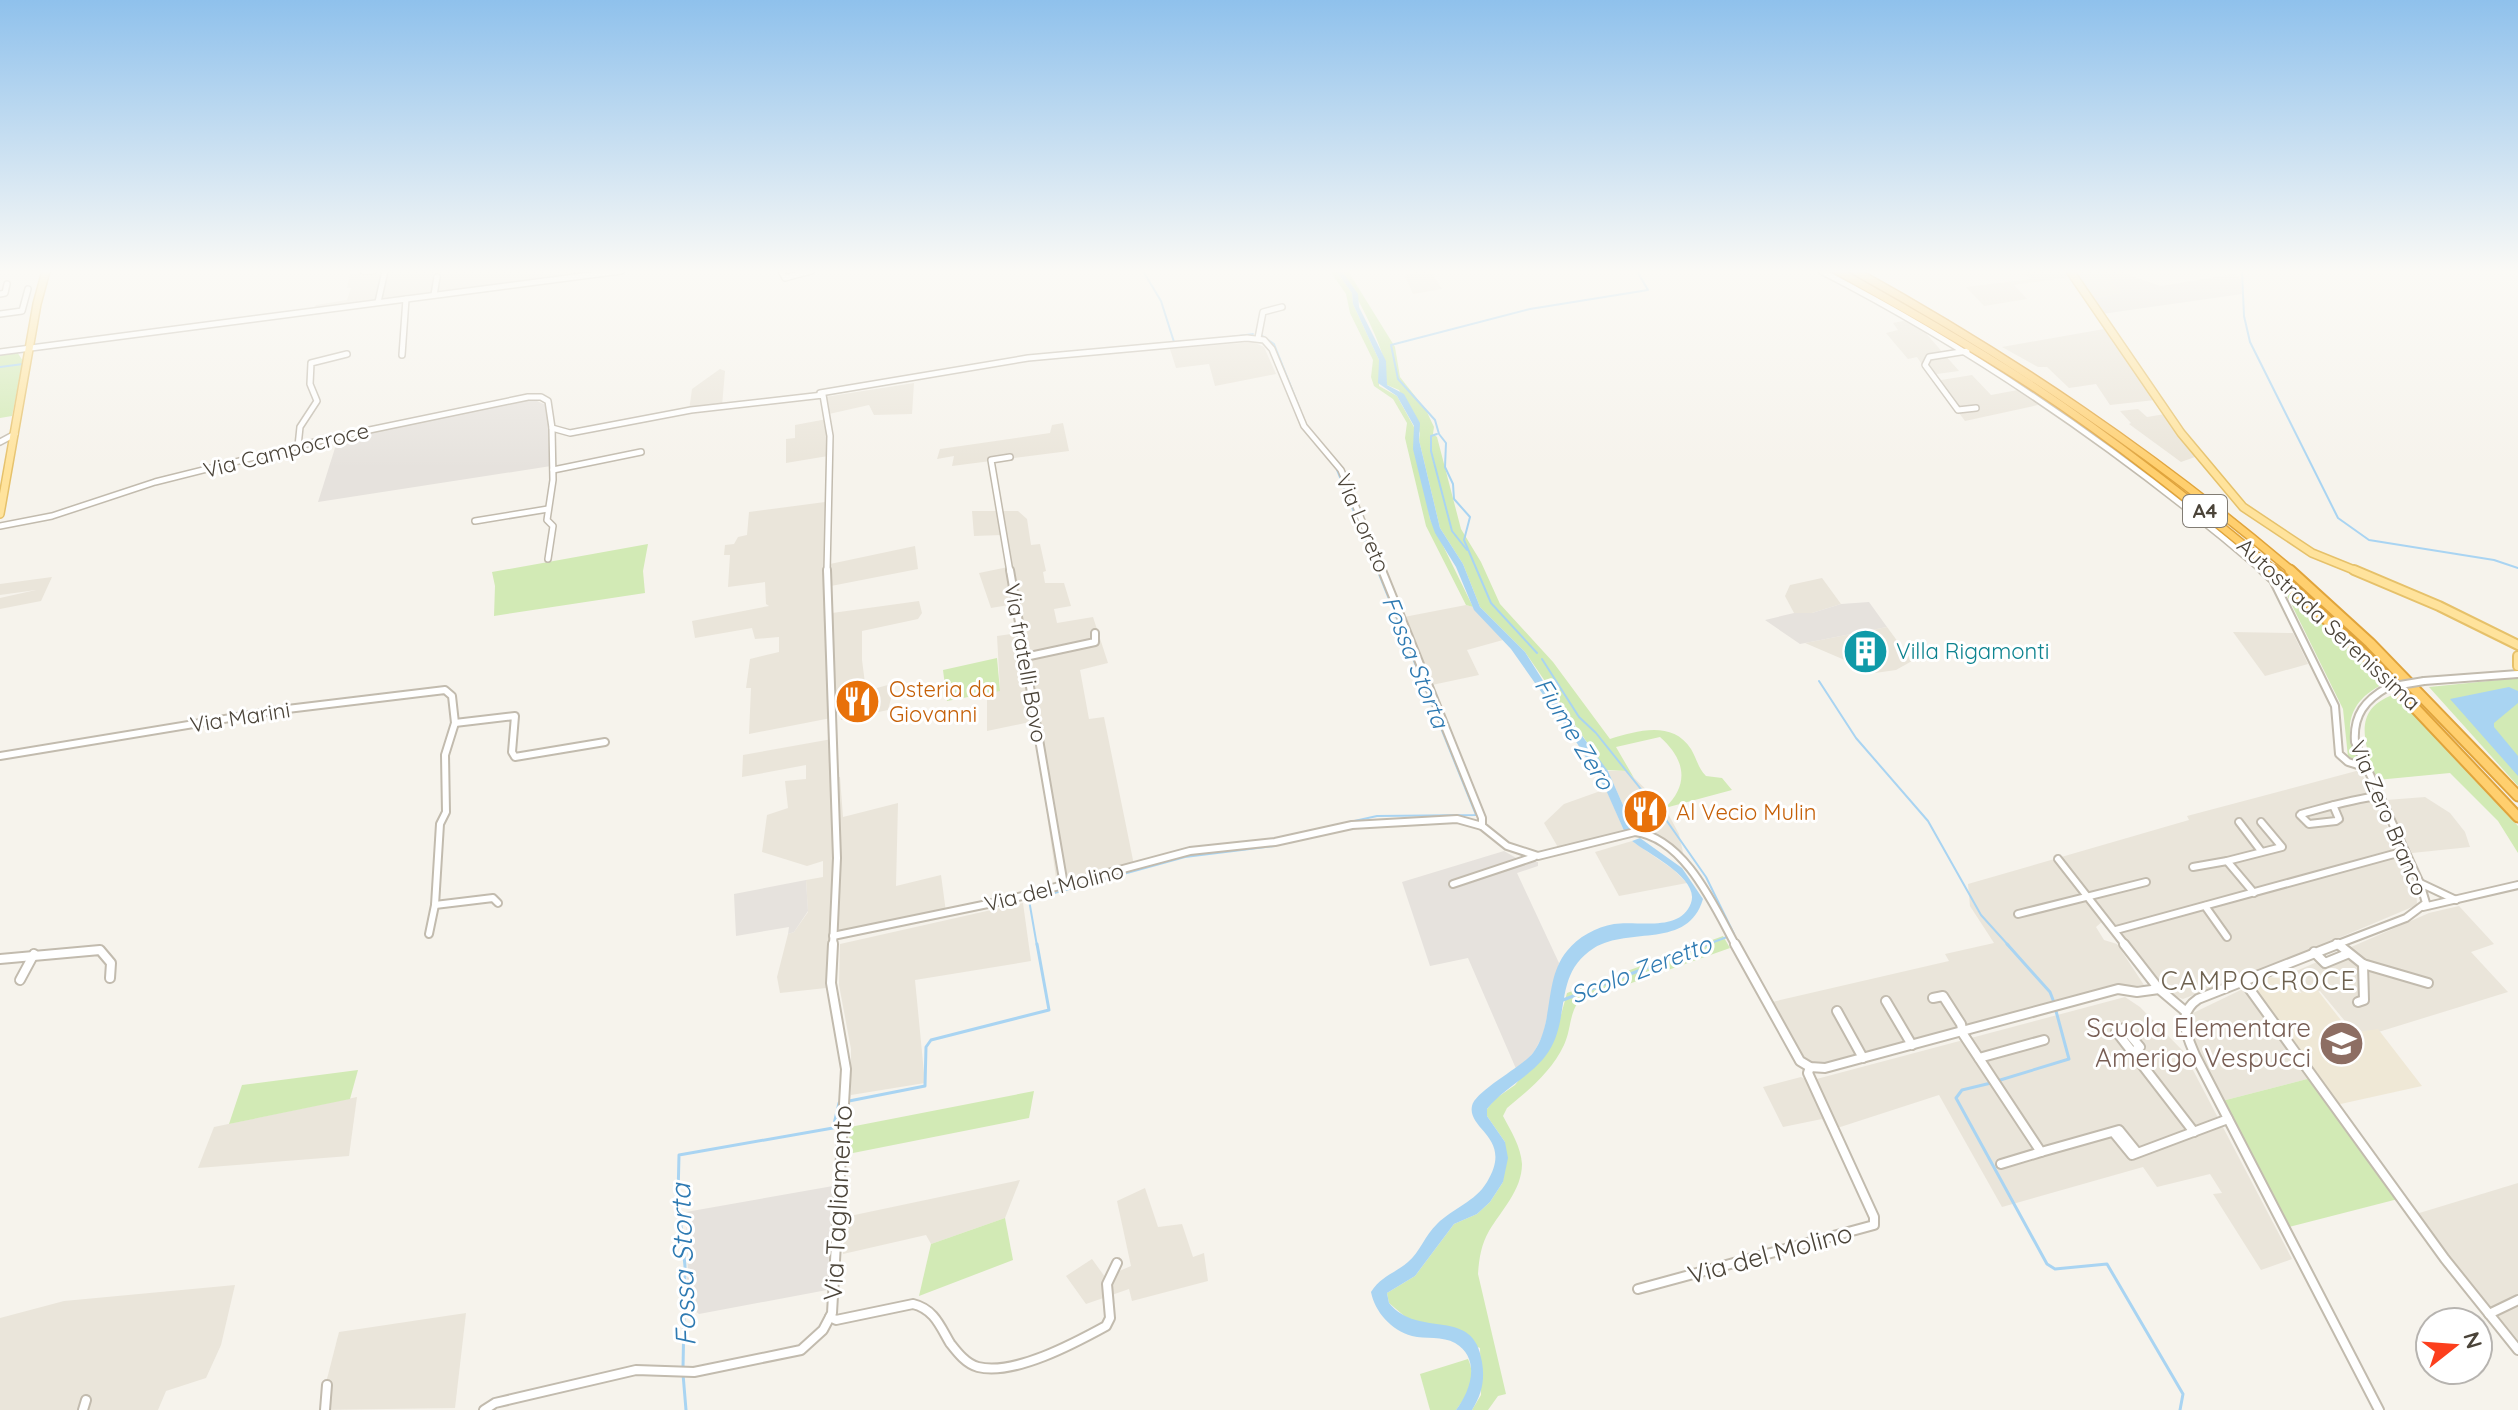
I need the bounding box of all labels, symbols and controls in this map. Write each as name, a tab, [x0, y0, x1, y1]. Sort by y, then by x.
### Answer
street label: Via Campocroce	[200, 416, 372, 484]
street label: Via Loreto	[1330, 469, 1396, 577]
road number: A4	[2183, 495, 2227, 527]
street label: Autostrada Serenissima	[2231, 532, 2427, 716]
street label: Via fratelli Bovo	[998, 581, 1054, 745]
water label: Fossa Storta	[1376, 591, 1456, 733]
building icon: Villa Rigamonti	[1841, 627, 1889, 675]
place label: Villa Rigamonti	[1896, 637, 2049, 665]
water label: Fiume Zero	[1529, 672, 1622, 796]
place label: Osteria da Giovanni	[889, 675, 995, 728]
restaurant icon: Osteria da Giovanni	[834, 678, 882, 726]
street label: Via Marini	[188, 695, 292, 739]
street label: Via Zero Branco	[2344, 736, 2434, 900]
restaurant icon: Al Vecio Mulin	[1621, 788, 1669, 836]
place label: Al Vecio Mulin	[1676, 798, 1816, 826]
street label: Via del Molino	[981, 856, 1127, 918]
water label: Scolo Zeretto	[1566, 928, 1717, 1010]
district label: CAMPOCROCE	[2161, 964, 2357, 997]
place label: Scuola Elementare Amerigo Vespucci	[2086, 1011, 2311, 1074]
school or university icon: Scuola Elementare Amerigo Vespucci	[2318, 1019, 2366, 1067]
street label: Via Tagliamento	[816, 1104, 859, 1302]
water label: Fossa Storta	[662, 1181, 703, 1347]
street label: Via del Molino	[1684, 1216, 1856, 1291]
north arrow	[2414, 1306, 2494, 1386]
text: N	[2457, 1328, 2489, 1352]

